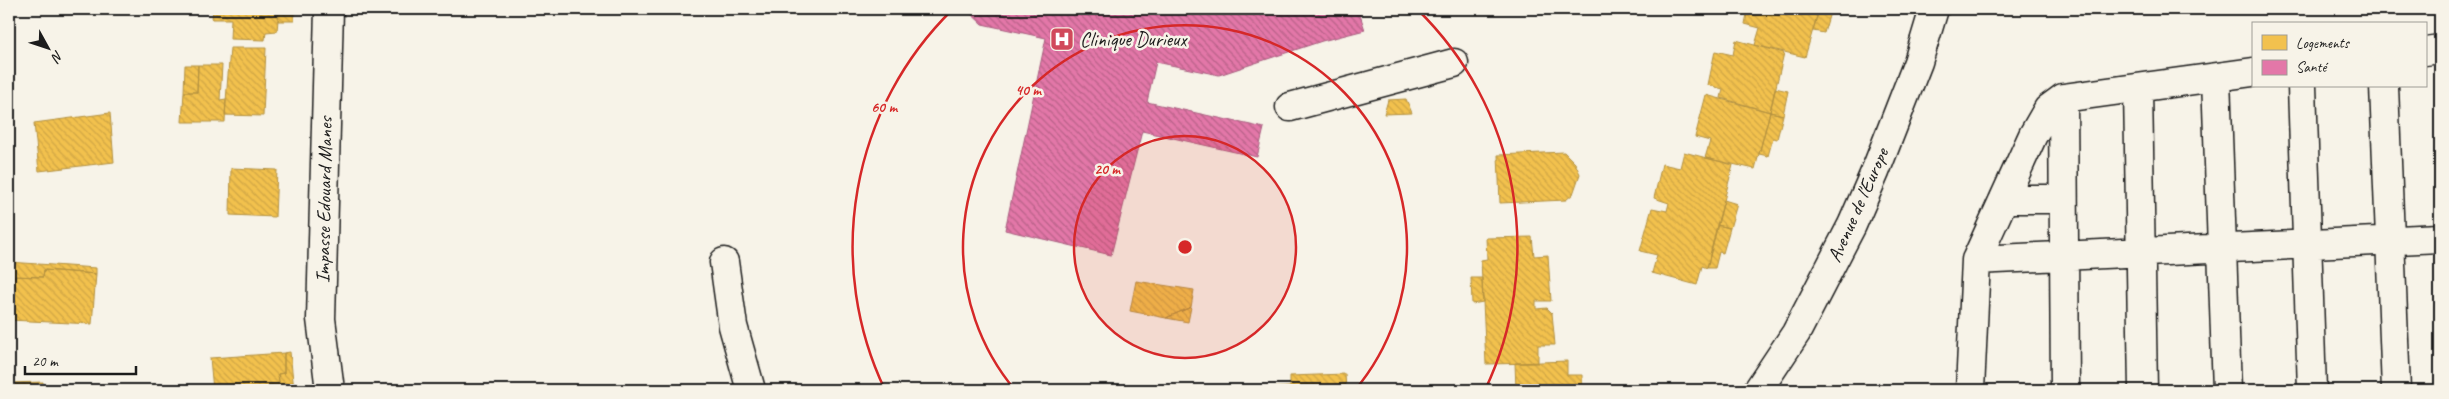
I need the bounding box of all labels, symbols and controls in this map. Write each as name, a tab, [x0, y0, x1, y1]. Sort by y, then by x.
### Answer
north arrow	[22, 22, 72, 72]
legend	[2252, 22, 2426, 88]
hospital icon: Clinique Durieux	[1049, 26, 1075, 52]
place label: Clinique Durieux	[1080, 27, 1188, 52]
text: Logements	[2296, 34, 2351, 53]
text: N	[47, 47, 67, 67]
text: Santé	[2296, 58, 2328, 77]
text: 40 m	[1015, 81, 1042, 100]
text: 60 m	[871, 98, 898, 117]
street label: Impasse Edouard Manes	[310, 115, 338, 283]
street label: Avenue de l'Europe	[1822, 143, 1895, 266]
text: 20 m	[1094, 160, 1121, 179]
centre of rings	[1176, 238, 1194, 256]
scale bar	[25, 344, 136, 376]
text: 20 m	[32, 352, 59, 371]

